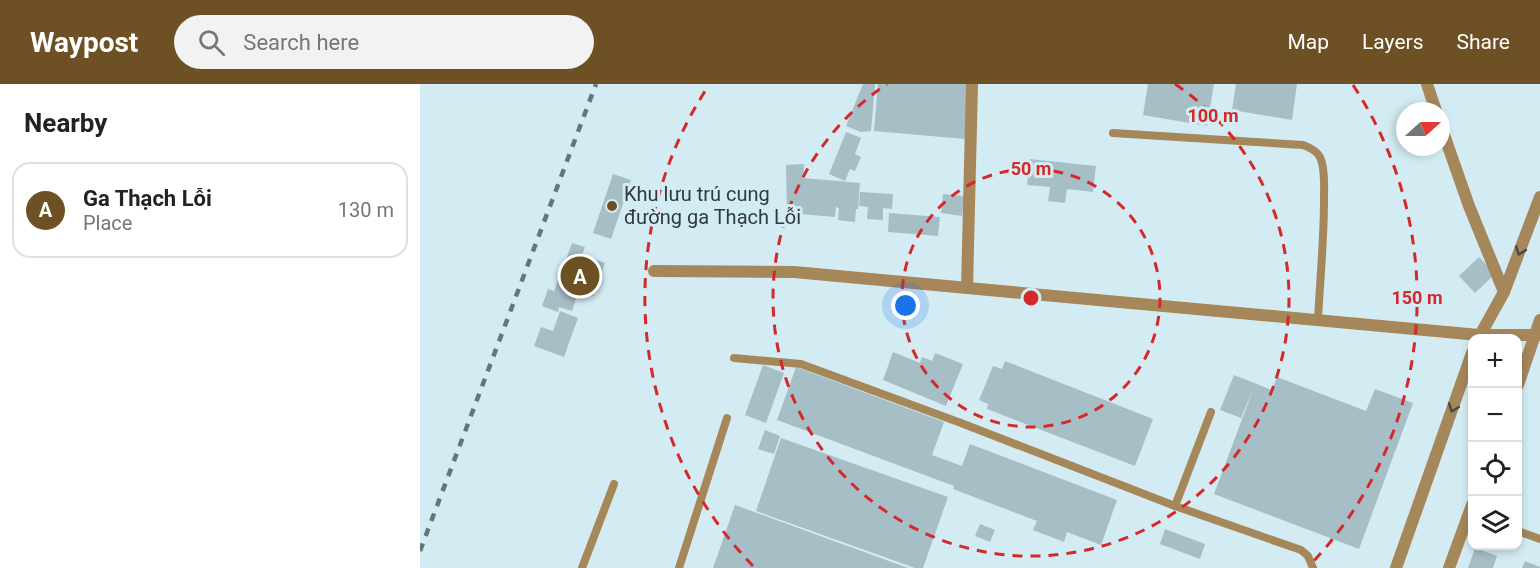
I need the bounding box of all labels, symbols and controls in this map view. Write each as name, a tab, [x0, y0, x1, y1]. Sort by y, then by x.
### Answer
search box	[174, 15, 594, 69]
text: Waypost	[30, 26, 138, 59]
icon: search	[195, 26, 228, 59]
text: Search here	[243, 30, 359, 55]
text: Map	[1287, 30, 1329, 54]
text: Layers	[1362, 30, 1423, 54]
text: Share	[1456, 30, 1510, 54]
north arrow	[1396, 102, 1450, 156]
text: 100 m	[1187, 105, 1239, 126]
text: Nearby	[24, 108, 107, 138]
text: 50 m	[1011, 158, 1051, 179]
place label: Khu lưu trú cung đường ga Thạch Lỗi	[624, 182, 801, 229]
text: Ga Thạch Lỗi	[83, 186, 212, 211]
text: A	[39, 198, 52, 222]
text: 130 m	[338, 198, 394, 222]
marker: Khu lưu trú cung đường ga Thạch Lỗi	[605, 199, 619, 213]
text: Place	[83, 211, 132, 235]
one-way arrow	[1514, 246, 1527, 256]
pin: A	[560, 254, 600, 298]
text: 150 m	[1391, 287, 1443, 308]
centre of rings	[1021, 288, 1041, 308]
your location	[891, 291, 920, 320]
map controls	[1468, 334, 1522, 550]
button: +	[1468, 334, 1522, 388]
button: −	[1468, 388, 1522, 442]
one-way arrow	[1447, 402, 1460, 413]
button: locate	[1468, 442, 1522, 496]
button: layers	[1468, 496, 1522, 550]

